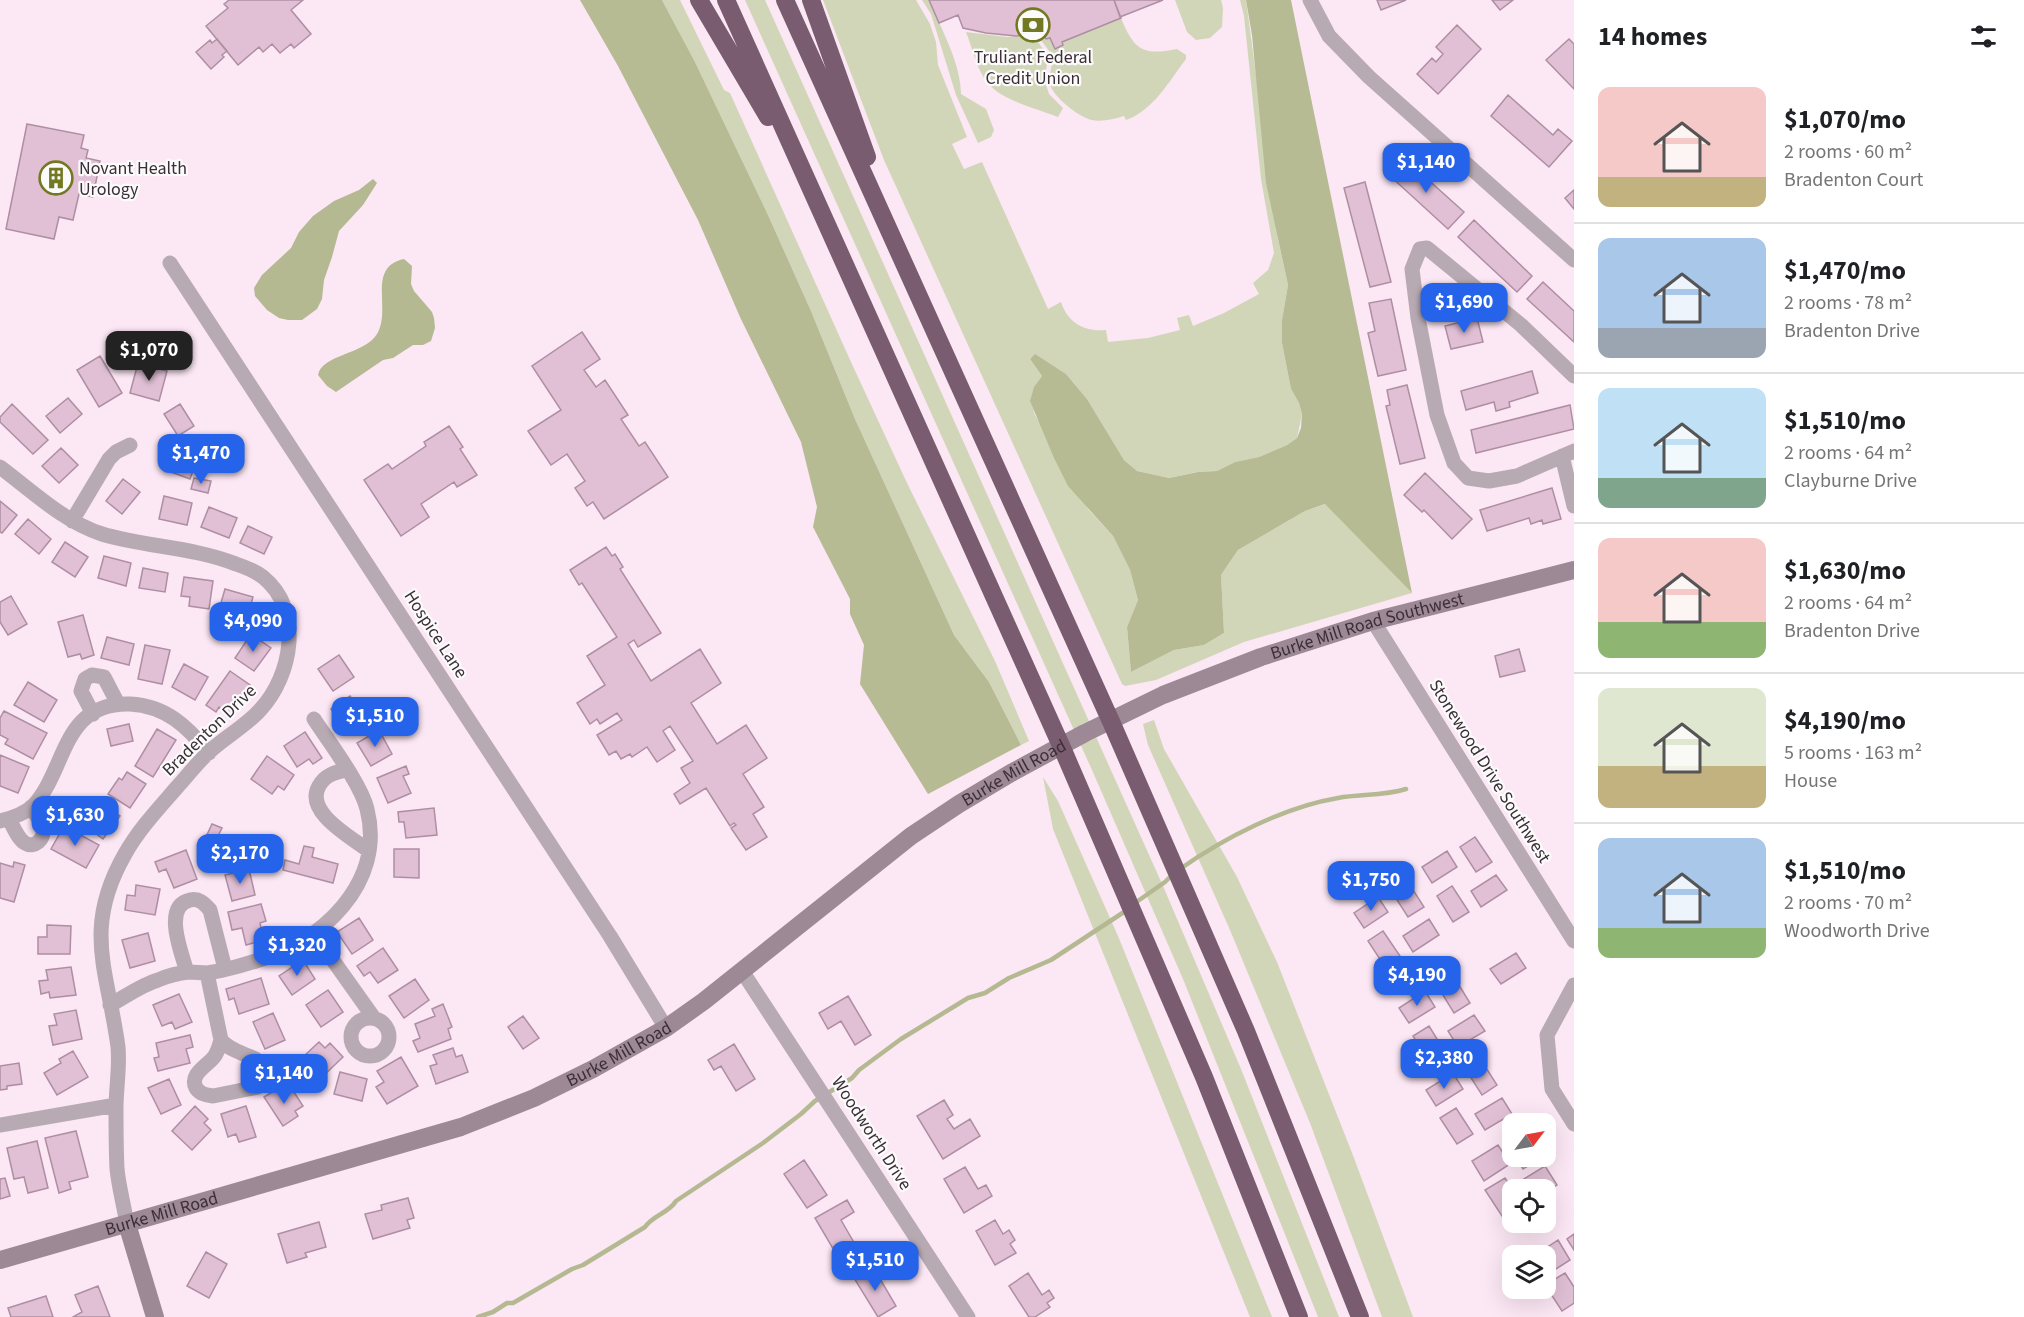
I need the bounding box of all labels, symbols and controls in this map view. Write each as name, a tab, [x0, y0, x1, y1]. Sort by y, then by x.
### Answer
bank icon: Truliant Federal Credit Union	[1015, 7, 1051, 43]
text: 14 homes	[1598, 18, 1707, 55]
icon: filters	[1967, 20, 2000, 53]
place label: Truliant Federal Credit Union	[974, 45, 1092, 91]
text: $1,070/mo	[1784, 101, 1906, 138]
icon: home	[1646, 111, 1718, 183]
text: 2 rooms · 60 m²	[1784, 138, 1912, 166]
pin: $1,140	[1377, 143, 1475, 194]
text: $1,140	[1397, 148, 1455, 176]
place label: Novant Health Urology	[79, 156, 187, 202]
building icon: Novant Health Urology	[38, 160, 74, 196]
text: Bradenton Court	[1784, 166, 1923, 194]
text: $1,470/mo	[1784, 252, 1906, 289]
icon: home	[1646, 262, 1718, 334]
pin: $1,690	[1415, 283, 1513, 334]
text: $1,690	[1435, 288, 1493, 316]
text: 2 rooms · 78 m²	[1784, 289, 1912, 317]
text: Bradenton Drive	[1784, 317, 1920, 345]
pin: $1,070	[100, 331, 198, 382]
text: $1,070	[120, 336, 178, 364]
text: $1,510/mo	[1784, 402, 1906, 439]
icon: home	[1646, 412, 1718, 484]
pin: $1,470	[152, 434, 250, 485]
text: $1,470	[172, 439, 230, 467]
text: 2 rooms · 64 m²	[1784, 439, 1912, 467]
text: Clayburne Drive	[1784, 467, 1917, 495]
text: $1,630/mo	[1784, 552, 1906, 589]
icon: home	[1646, 562, 1718, 634]
street label: Hospice Lane	[398, 585, 473, 683]
street label: Burke Mill Road Southwest	[1267, 586, 1467, 666]
text: 2 rooms · 64 m²	[1784, 589, 1912, 617]
pin: $4,090	[204, 602, 302, 653]
text: $4,090	[224, 607, 282, 635]
text: Bradenton Drive	[1784, 617, 1920, 645]
street label: Stonewood Drive Southwest	[1423, 675, 1556, 868]
street label: Bradenton Drive	[157, 679, 262, 782]
pin: $1,510	[326, 697, 424, 748]
text: $1,510	[346, 702, 404, 730]
text: $4,190/mo	[1784, 702, 1906, 739]
icon: home	[1646, 712, 1718, 784]
street label: Burke Mill Road	[957, 733, 1071, 813]
text: 5 rooms · 163 m²	[1784, 739, 1922, 767]
text: House	[1784, 767, 1837, 795]
pin: $1,630	[26, 796, 124, 847]
text: $1,630	[46, 801, 104, 829]
pin: $2,170	[191, 834, 289, 885]
text: $2,170	[211, 839, 269, 867]
text: $1,510/mo	[1784, 852, 1906, 889]
pin: $1,750	[1322, 861, 1420, 912]
icon: home	[1646, 862, 1718, 934]
text: $1,750	[1342, 866, 1400, 894]
text: 2 rooms · 70 m²	[1784, 889, 1912, 917]
text: Woodworth Drive	[1784, 917, 1930, 945]
pin: $1,320	[248, 926, 346, 977]
text: $1,320	[268, 931, 326, 959]
pin: $4,190	[1368, 956, 1466, 1007]
text: $4,190	[1388, 961, 1446, 989]
street label: Burke Mill Road	[562, 1015, 676, 1093]
pin: $2,380	[1395, 1039, 1493, 1090]
text: $2,380	[1415, 1044, 1473, 1072]
pin: $1,140	[235, 1054, 333, 1105]
text: $1,140	[255, 1059, 313, 1087]
street label: Woodworth Drive	[825, 1072, 918, 1195]
north arrow	[1502, 1113, 1556, 1167]
map controls	[1502, 1113, 1556, 1299]
button: locate	[1502, 1179, 1556, 1233]
street label: Burke Mill Road	[102, 1186, 221, 1242]
pin: $1,510	[826, 1241, 924, 1292]
button: layers	[1502, 1245, 1556, 1299]
text: $1,510	[846, 1246, 904, 1274]

